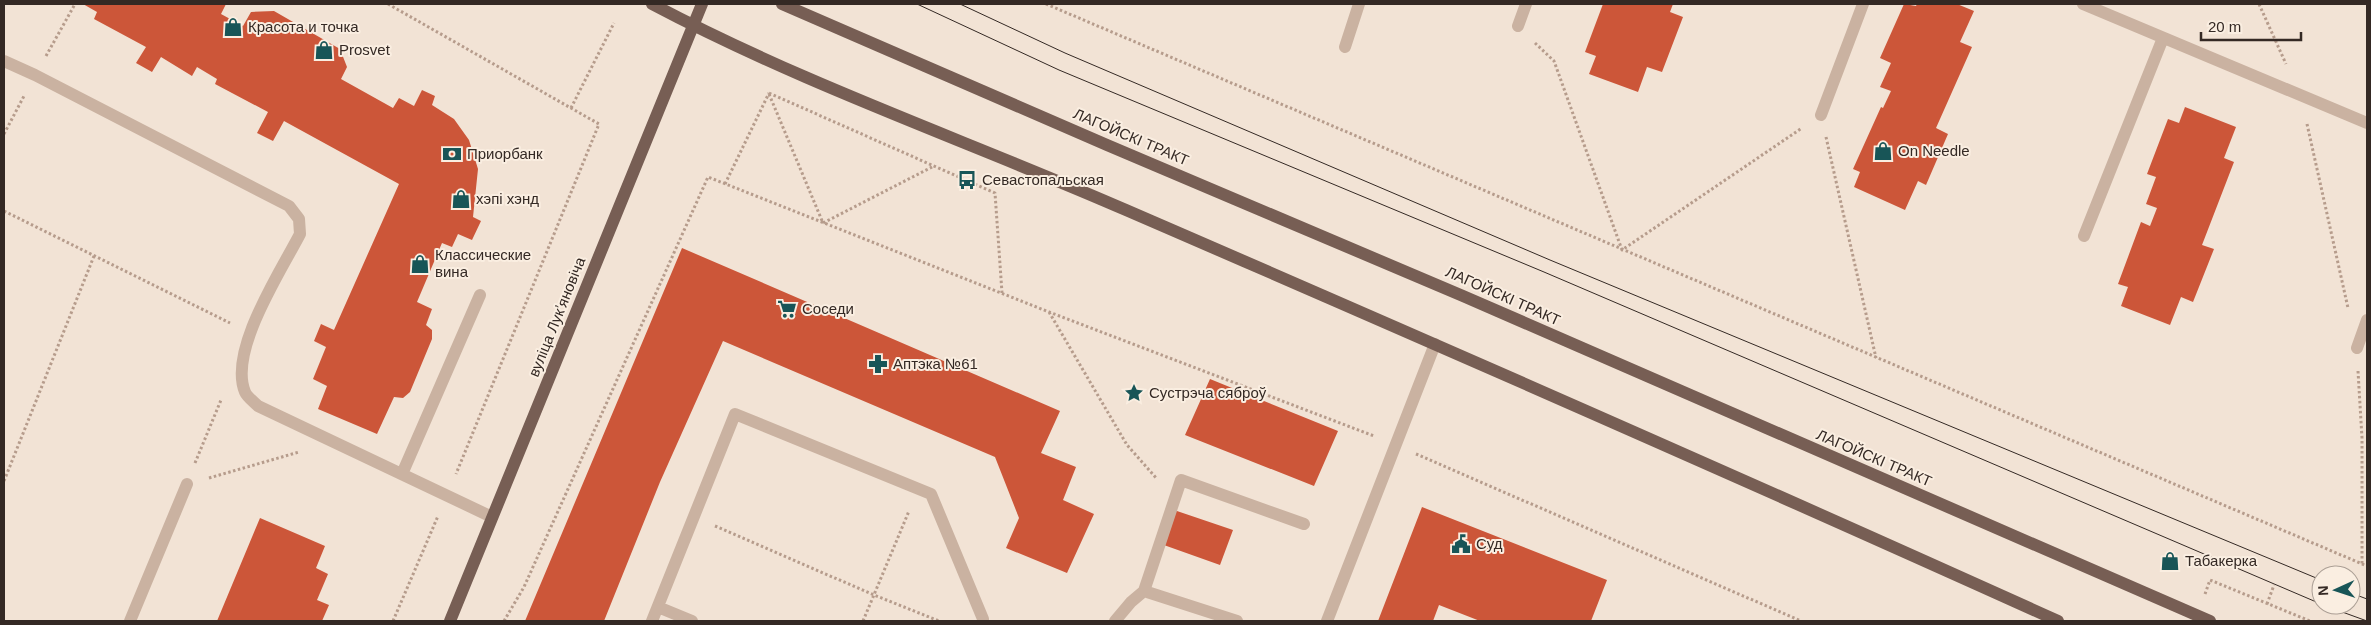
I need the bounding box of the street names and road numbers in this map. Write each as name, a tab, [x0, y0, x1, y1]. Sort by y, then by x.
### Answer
street label: ЛАГОЙСКІ ТРАКТ	[1071, 105, 1191, 169]
street label: вуліца Лукʼяновіча	[525, 254, 589, 379]
street label: ЛАГОЙСКІ ТРАКТ	[1443, 263, 1563, 328]
street label: ЛАГОЙСКІ ТРАКТ	[1814, 426, 1934, 490]

